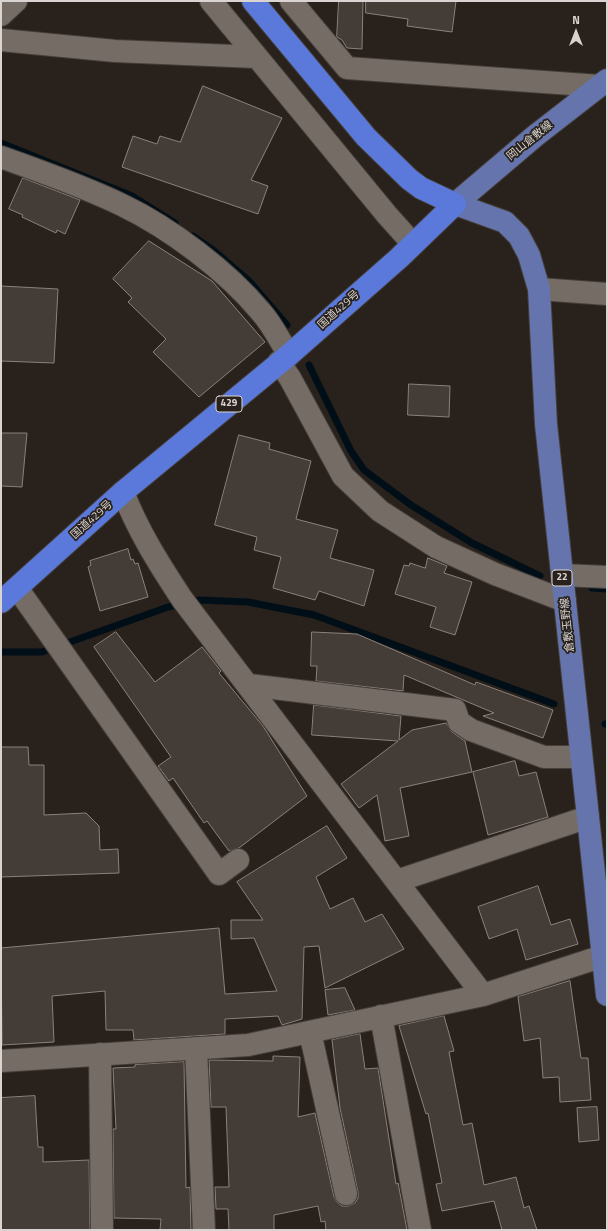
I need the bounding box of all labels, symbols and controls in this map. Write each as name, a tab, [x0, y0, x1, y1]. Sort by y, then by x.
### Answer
north arrow	[556, 12, 596, 52]
text: N	[572, 12, 580, 28]
street label: 岡山倉敷線	[504, 119, 556, 163]
street label: 国道429号	[315, 288, 363, 332]
road number: 429	[216, 396, 242, 412]
street label: 国道429号	[68, 498, 116, 542]
road number: 22	[552, 570, 572, 586]
street label: 倉敷玉野線	[559, 597, 577, 653]

